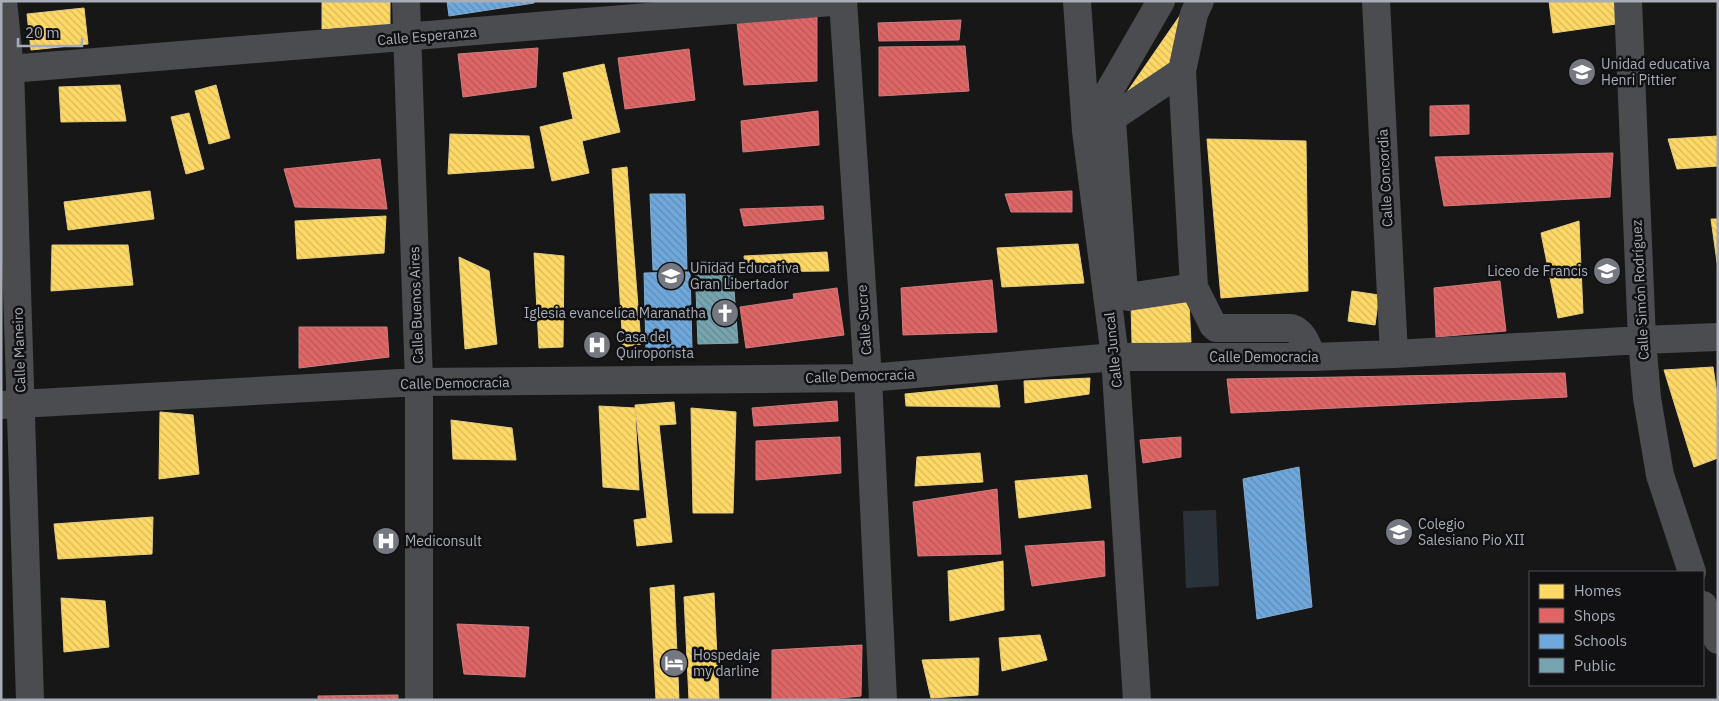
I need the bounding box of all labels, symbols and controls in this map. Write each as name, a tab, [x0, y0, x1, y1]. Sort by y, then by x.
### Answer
scale bar	[18, 15, 81, 47]
text: 20 m	[25, 23, 60, 42]
street label: Calle Esperanza	[376, 23, 478, 49]
place label: Unidad educativa Henri Pittier	[1601, 55, 1710, 89]
school or university icon: Unidad educativa Henri Pittier	[1567, 57, 1597, 87]
street label: Calle Concordia	[1373, 128, 1397, 227]
street label: Calle Simón Rodríguez	[1627, 219, 1653, 361]
street label: Calle Buenos Aires	[405, 246, 427, 364]
school or university icon: Liceo de Francis	[1592, 256, 1622, 286]
place label: Unidad Educativa Gran Libertador	[690, 259, 800, 293]
school or university icon: Unidad Educativa Gran Libertador	[656, 261, 686, 291]
place label: Liceo de Francis	[1487, 262, 1588, 280]
street label: Calle Sucre	[853, 284, 875, 356]
church icon: Iglesia evancelica Maranatha	[710, 298, 740, 328]
place label: Iglesia evancelica Maranatha	[524, 304, 707, 322]
street label: Calle Maneiro	[9, 307, 29, 393]
street label: Calle Juncal	[1100, 311, 1126, 389]
place label: Casa del Quiroporista	[616, 328, 695, 362]
hospital icon: Casa del Quiroporista	[582, 330, 612, 360]
street label: Calle Democracia	[1209, 348, 1319, 366]
street label: Calle Democracia	[805, 365, 916, 387]
street label: Calle Democracia	[400, 373, 510, 393]
place label: Colegio Salesiano Pio XII	[1418, 515, 1525, 549]
school or university icon: Colegio Salesiano Pio XII	[1384, 517, 1414, 547]
hospital icon: Mediconsult	[371, 526, 401, 556]
place label: Mediconsult	[405, 532, 482, 550]
legend	[1529, 571, 1704, 686]
text: Homes	[1574, 581, 1622, 600]
text: Shops	[1574, 606, 1616, 625]
text: Schools	[1574, 631, 1627, 650]
place label: Hospedaje my darline	[693, 646, 760, 680]
hotel icon: Hospedaje my darline	[659, 648, 689, 678]
text: Public	[1574, 656, 1616, 675]

